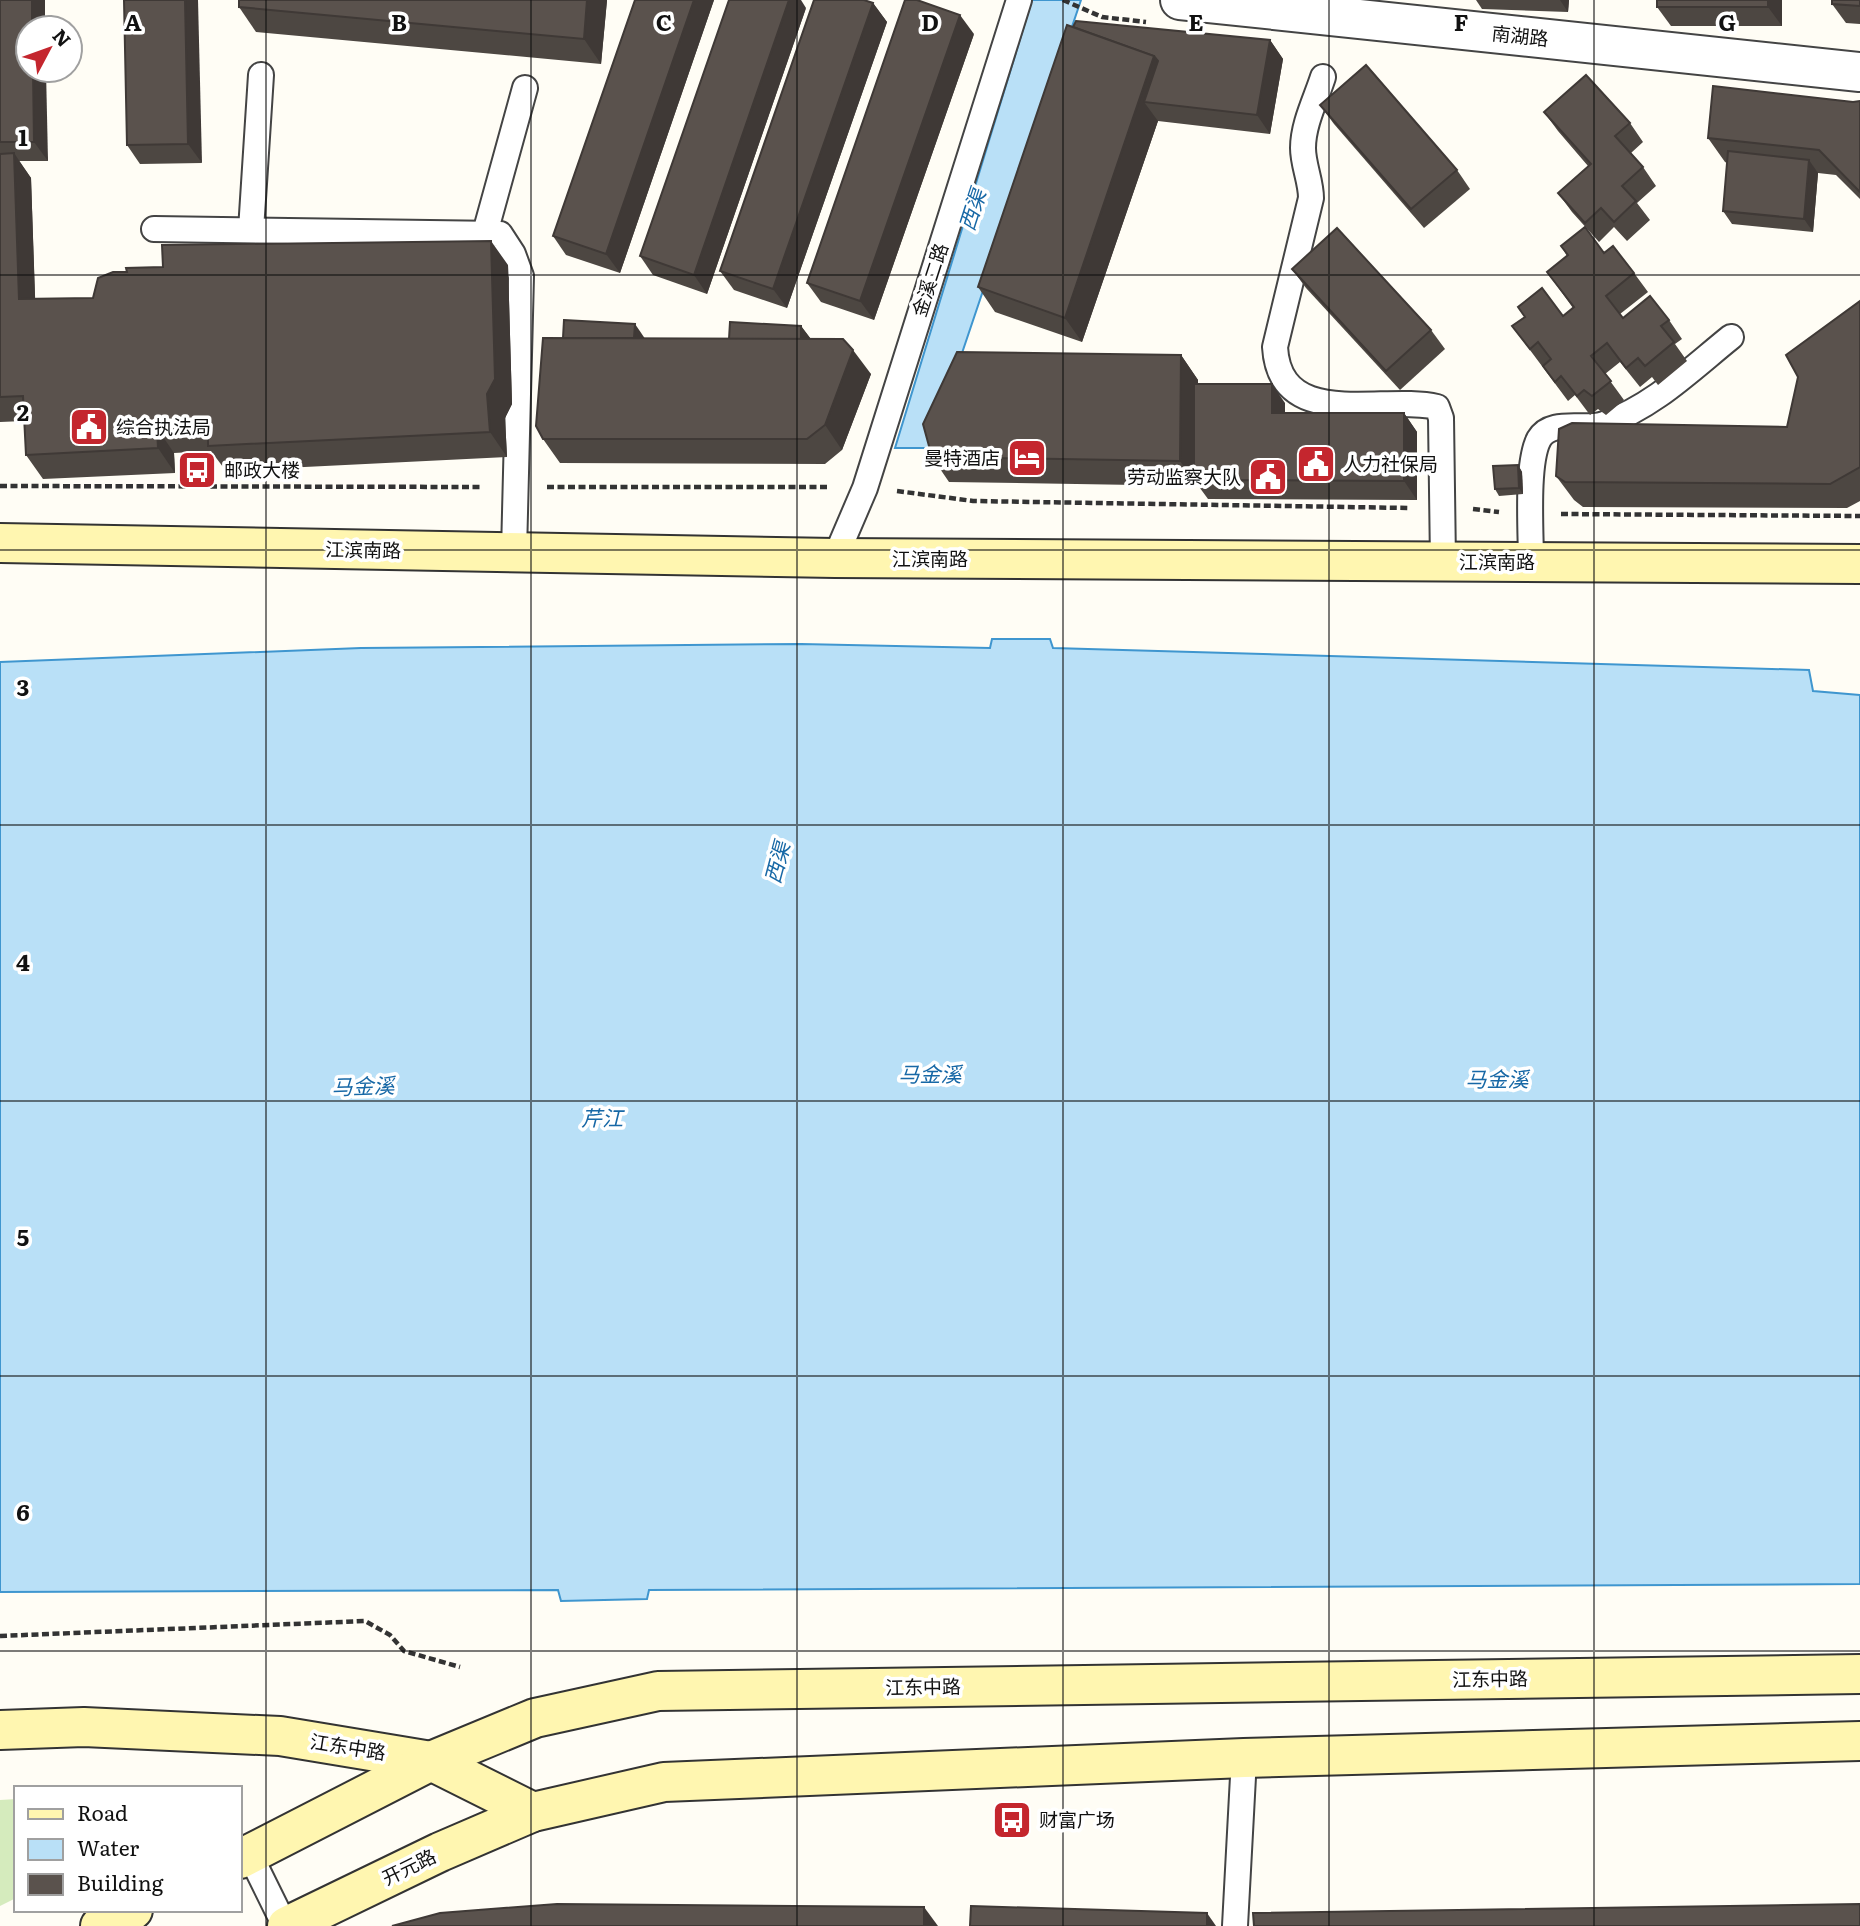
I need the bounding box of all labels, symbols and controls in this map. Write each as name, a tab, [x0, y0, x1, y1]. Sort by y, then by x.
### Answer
text: A	[124, 4, 142, 38]
text: B	[391, 4, 407, 38]
text: C	[656, 4, 672, 38]
text: D	[921, 4, 939, 38]
text: E	[1188, 4, 1204, 38]
text: F	[1454, 4, 1469, 38]
text: G	[1718, 4, 1736, 38]
north arrow	[14, 14, 84, 84]
street label: 南湖路	[1490, 18, 1550, 52]
text: N	[47, 22, 78, 52]
text: 1	[18, 119, 28, 153]
water label: 西渠	[949, 182, 993, 234]
street label: 金溪二路	[904, 239, 954, 320]
text: 2	[17, 394, 29, 428]
public building icon: 综合执法局	[68, 406, 110, 448]
place label: 综合执法局	[116, 412, 211, 440]
hotel icon: 曼特酒店	[1006, 437, 1048, 479]
place label: 曼特酒店	[924, 443, 1000, 471]
public building icon: 人力社保局	[1295, 443, 1337, 485]
bus stop icon: 邮政大楼	[176, 449, 218, 491]
place label: 人力社保局	[1343, 449, 1438, 477]
place label: 邮政大楼	[224, 455, 300, 483]
public building icon: 劳动监察大队	[1247, 456, 1289, 498]
place label: 劳动监察大队	[1127, 462, 1241, 490]
street label: 江滨南路	[325, 534, 401, 564]
street label: 江滨南路	[892, 544, 968, 572]
street label: 江滨南路	[1459, 547, 1535, 575]
text: 3	[17, 669, 29, 703]
water label: 西渠	[755, 835, 797, 887]
text: 4	[16, 944, 30, 978]
water label: 马金溪	[899, 1057, 963, 1088]
water label: 马金溪	[1466, 1062, 1530, 1093]
water label: 马金溪	[331, 1068, 397, 1101]
water label: 芹江	[581, 1101, 625, 1132]
text: 5	[17, 1219, 29, 1253]
text: 6	[16, 1494, 30, 1528]
street label: 江东中路	[1452, 1663, 1528, 1693]
street label: 江东中路	[885, 1671, 961, 1701]
street label: 江东中路	[308, 1726, 388, 1766]
legend	[14, 1786, 242, 1912]
text: Road	[77, 1796, 128, 1827]
bus stop icon: 财富广场	[991, 1799, 1033, 1841]
place label: 财富广场	[1039, 1805, 1115, 1833]
text: Water	[77, 1831, 139, 1862]
street label: 开元路	[377, 1841, 440, 1891]
text: Building	[77, 1866, 164, 1897]

